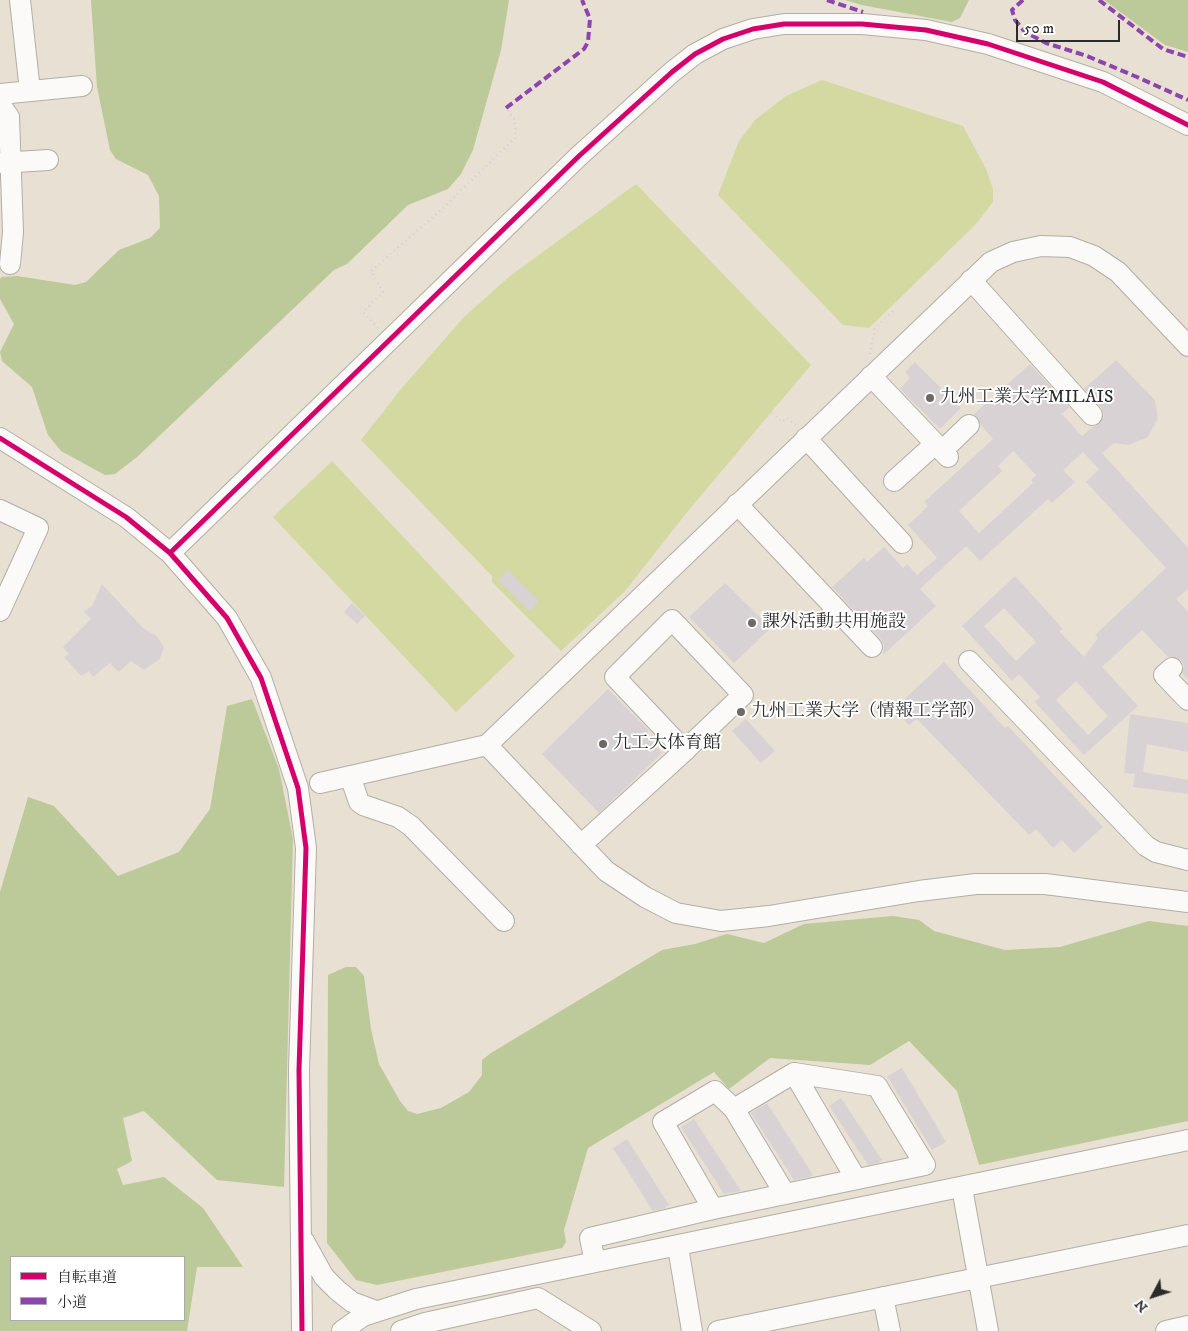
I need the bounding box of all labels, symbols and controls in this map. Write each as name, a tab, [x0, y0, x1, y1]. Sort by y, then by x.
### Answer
scale bar	[1018, 10, 1122, 42]
text: 50 m	[1024, 19, 1054, 38]
place label: 九州工業大学MILAIS	[940, 387, 1113, 409]
marker: 九州工業大学MILAIS	[924, 392, 936, 404]
place label: 課外活動共用施設	[762, 612, 906, 634]
marker: 課外活動共用施設	[746, 617, 758, 629]
place label: 九州工業大学（情報工学部）	[751, 701, 985, 723]
marker: 九州工業大学（情報工学部）	[735, 706, 747, 718]
place label: 九工大体育館	[613, 733, 721, 755]
marker: 九工大体育館	[597, 738, 609, 750]
legend	[10, 1256, 185, 1321]
text: 自転車道	[57, 1268, 117, 1287]
north arrow	[1128, 1271, 1178, 1321]
text: 小道	[57, 1293, 87, 1312]
text: N	[1131, 1295, 1152, 1316]

